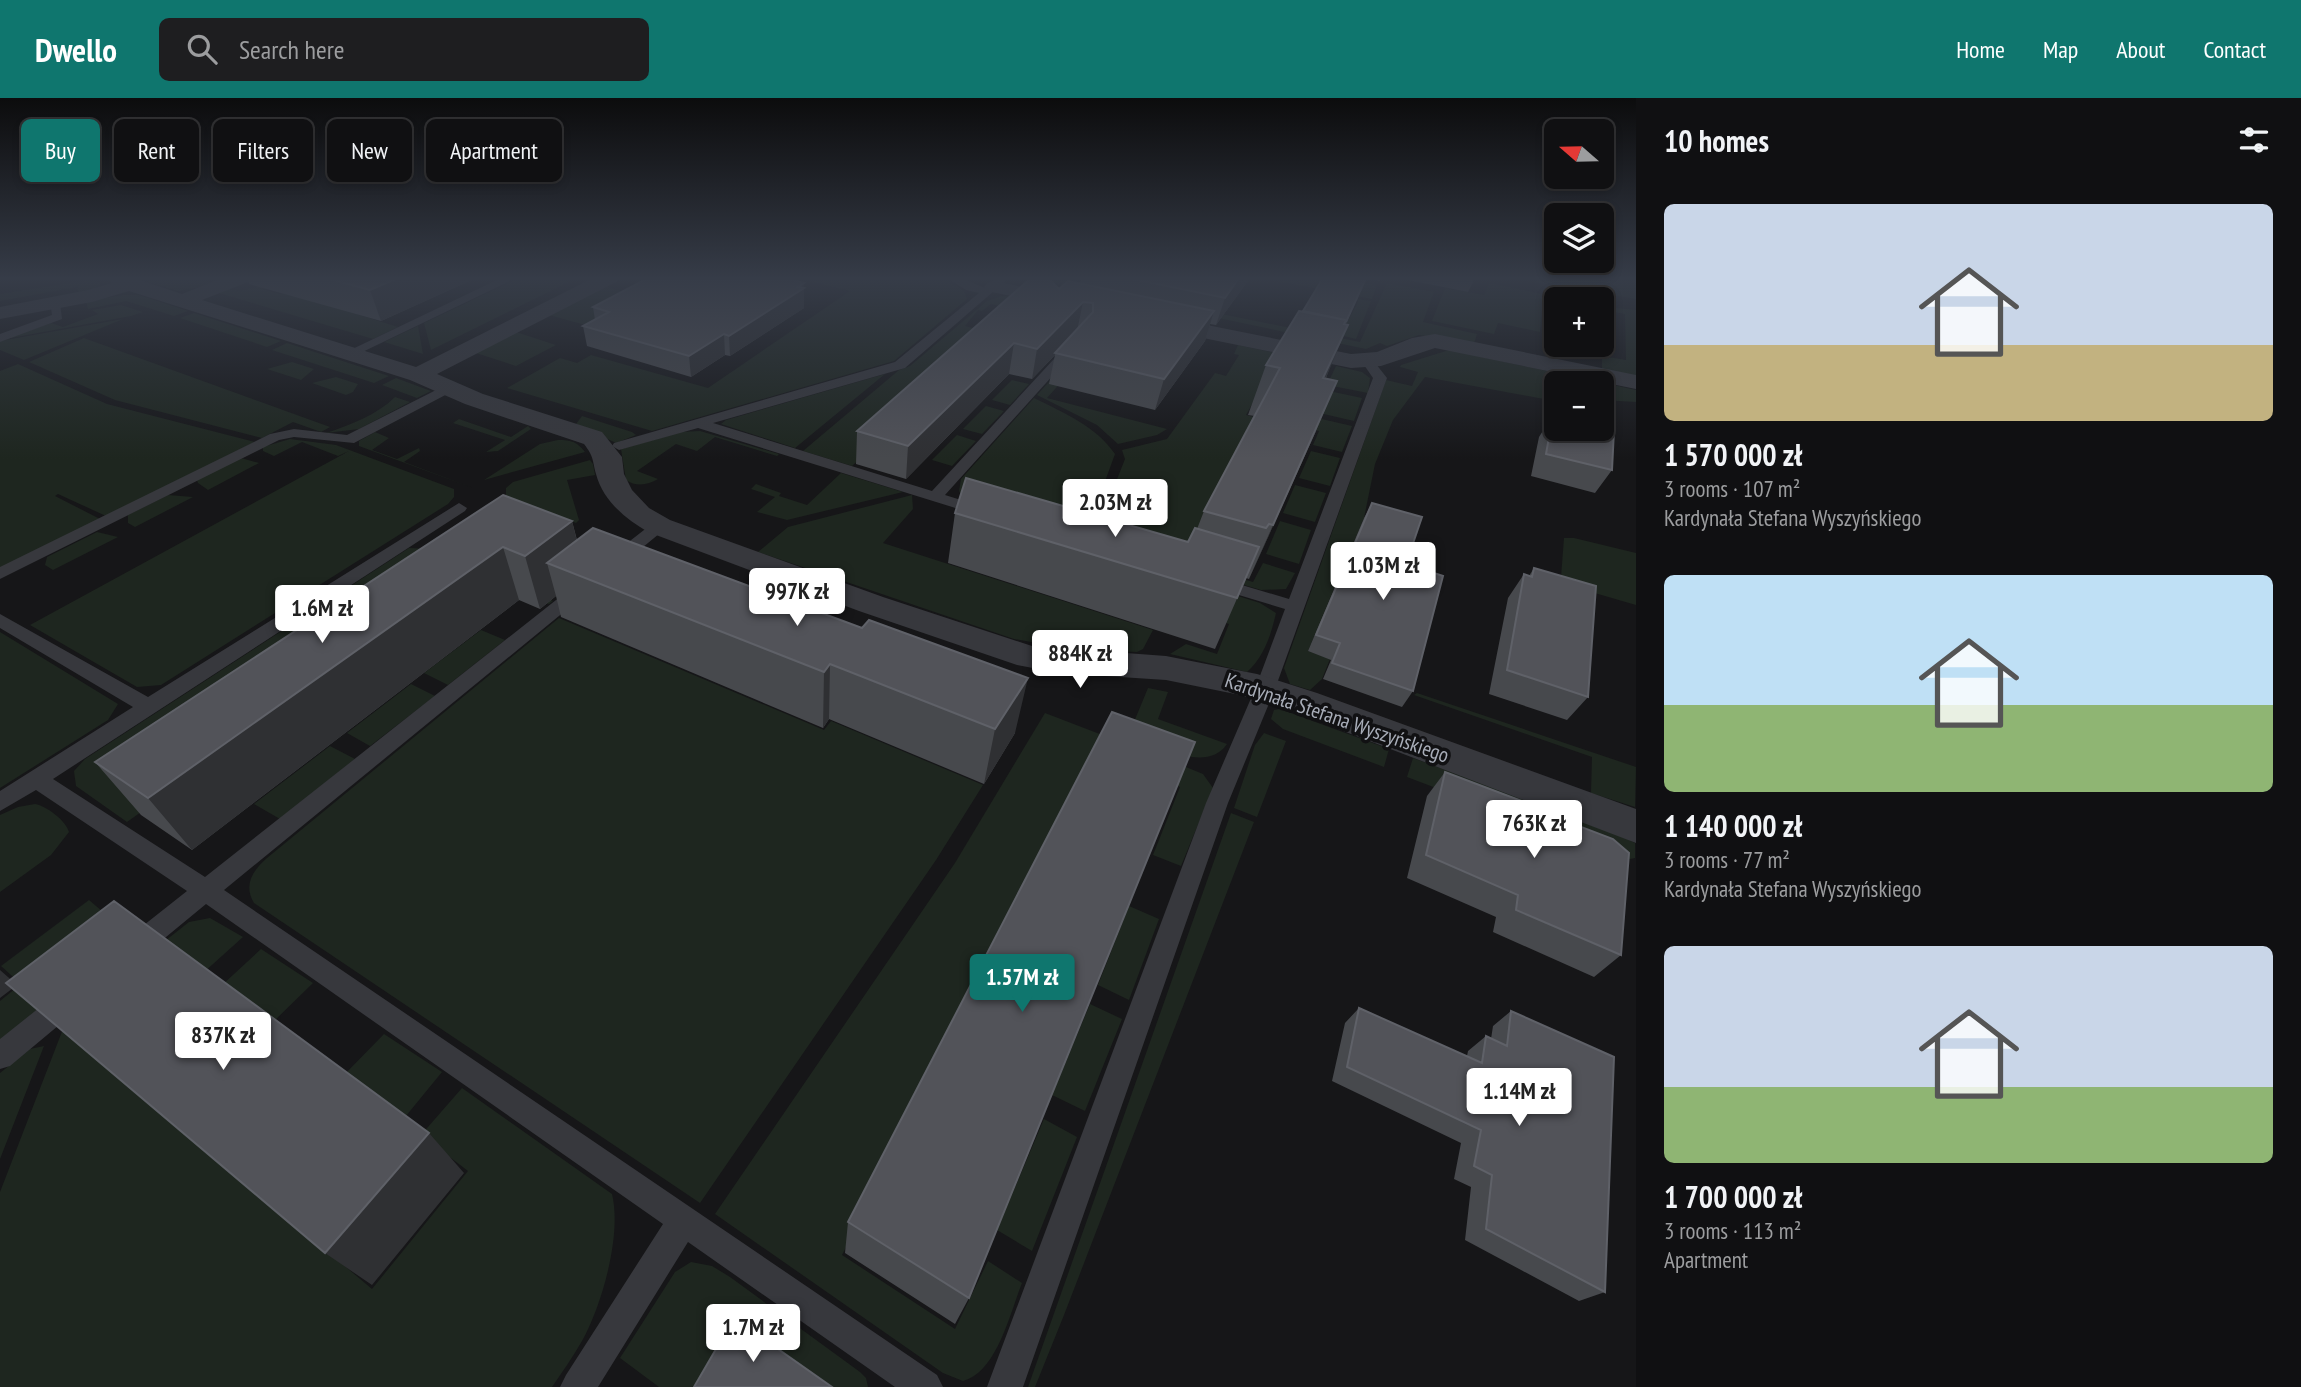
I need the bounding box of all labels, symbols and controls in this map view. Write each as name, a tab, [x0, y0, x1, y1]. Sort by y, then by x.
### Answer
search box	[159, 18, 649, 81]
text: Dwello	[35, 28, 117, 71]
icon: search	[183, 30, 221, 68]
text: Search here	[239, 33, 345, 66]
text: Home	[1956, 34, 2005, 65]
text: Map	[2043, 34, 2078, 65]
text: About	[2116, 34, 2165, 65]
text: Contact	[2203, 34, 2266, 65]
chip: Buy	[21, 119, 100, 182]
chip: Rent	[114, 119, 199, 182]
chip: Filters	[213, 119, 313, 182]
chip: New	[327, 119, 412, 182]
chip: Apartment	[426, 119, 562, 182]
north arrow	[1544, 119, 1614, 189]
map controls	[1544, 119, 1614, 441]
text: 10 homes	[1664, 121, 1769, 160]
icon: filters	[2235, 121, 2273, 159]
button: layers	[1544, 203, 1614, 273]
icon: home	[1906, 249, 2032, 375]
button: +	[1544, 287, 1614, 357]
button: −	[1544, 371, 1614, 441]
text: 1 570 000 zł	[1664, 435, 1802, 474]
text: 3 rooms · 107 m²	[1664, 474, 1800, 503]
pin: 2.03M zł	[1043, 480, 1187, 539]
text: 2.03M zł	[1079, 487, 1151, 516]
text: Kardynała Stefana Wyszyńskiego	[1664, 503, 1922, 532]
pin: 1.03M zł	[1311, 542, 1455, 602]
text: 1.03M zł	[1347, 550, 1419, 579]
pin: 997K zł	[732, 568, 862, 628]
text: 997K zł	[765, 576, 829, 605]
pin: 1.6M zł	[257, 586, 387, 645]
text: 1.6M zł	[291, 593, 353, 622]
icon: home	[1906, 620, 2032, 746]
pin: 884K zł	[1015, 630, 1145, 690]
text: 884K zł	[1048, 638, 1112, 667]
street label: Kardynała Stefana Wyszyńskiego	[1222, 666, 1453, 769]
pin: 763K zł	[1469, 800, 1599, 860]
text: 1 140 000 zł	[1664, 806, 1802, 845]
text: 763K zł	[1502, 808, 1566, 837]
text: 3 rooms · 77 m²	[1664, 845, 1790, 874]
text: Kardynała Stefana Wyszyńskiego	[1664, 874, 1922, 903]
pin: 1.57M zł	[950, 954, 1094, 1014]
text: 1.57M zł	[986, 962, 1058, 991]
icon: home	[1906, 991, 2032, 1117]
pin: 837K zł	[158, 1012, 288, 1072]
text: 837K zł	[191, 1020, 255, 1049]
pin: 1.14M zł	[1447, 1068, 1591, 1128]
text: 1.14M zł	[1483, 1076, 1555, 1105]
text: 1 700 000 zł	[1664, 1177, 1802, 1216]
text: 3 rooms · 113 m²	[1664, 1216, 1801, 1245]
text: Apartment	[1664, 1245, 1748, 1274]
pin: 1.7M zł	[688, 1304, 818, 1364]
text: 1.7M zł	[722, 1312, 784, 1341]

